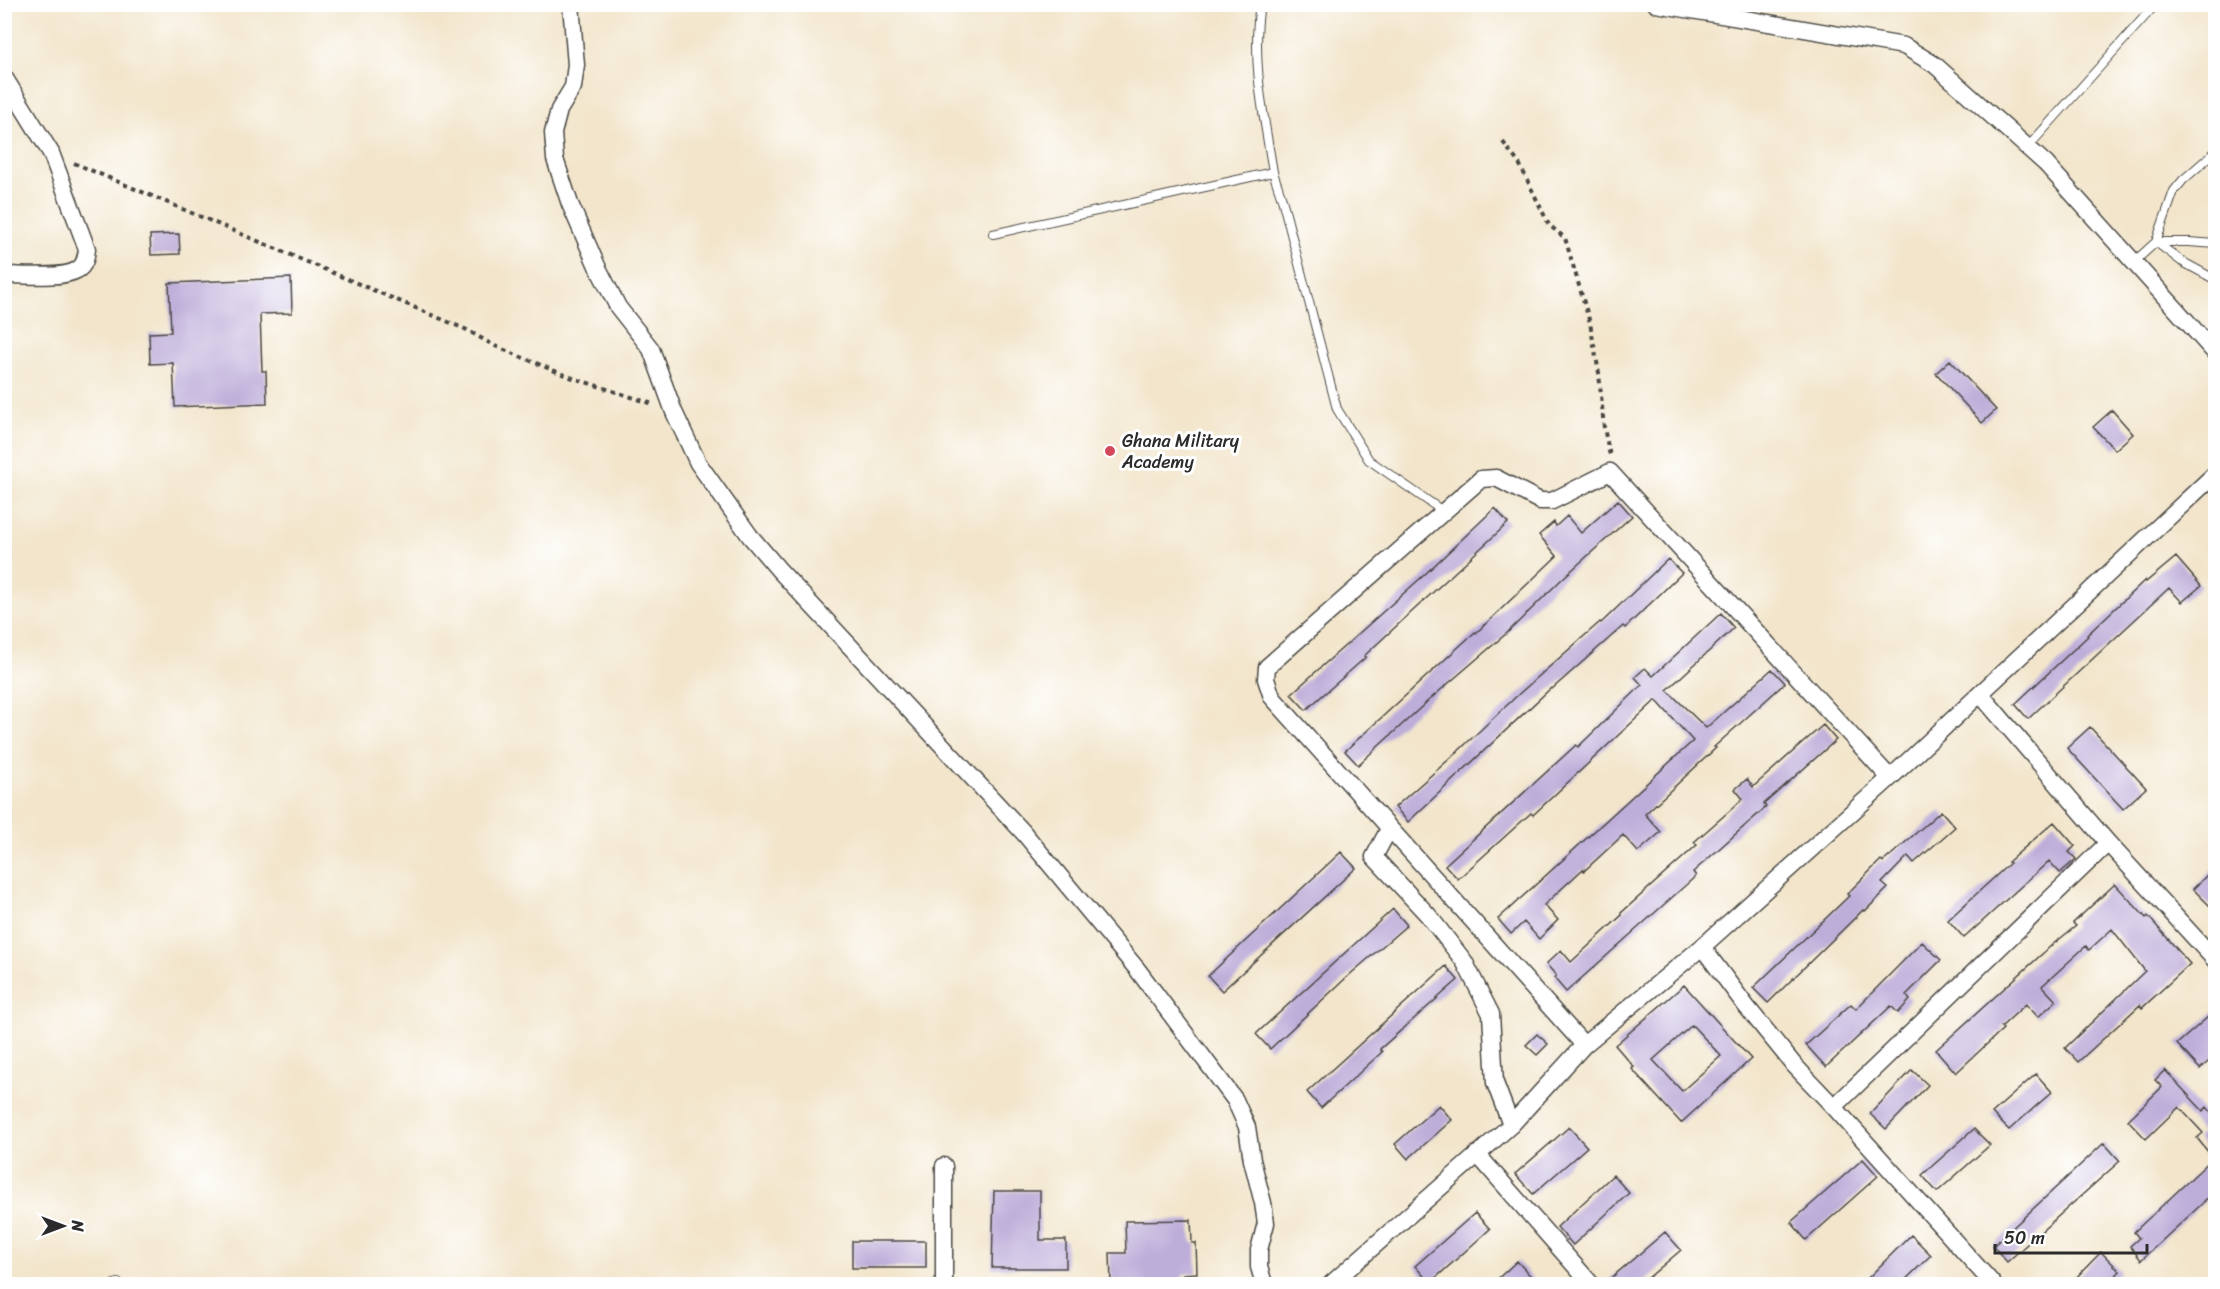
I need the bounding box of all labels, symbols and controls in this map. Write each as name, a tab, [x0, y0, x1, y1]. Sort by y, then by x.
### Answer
place label: Ghana Military Academy	[1121, 425, 1240, 478]
marker: Ghana Military Academy	[1103, 444, 1117, 458]
north arrow	[33, 1196, 93, 1256]
scale bar	[1995, 1217, 2146, 1255]
text: N	[63, 1219, 92, 1232]
text: 50 m	[2004, 1222, 2045, 1254]

